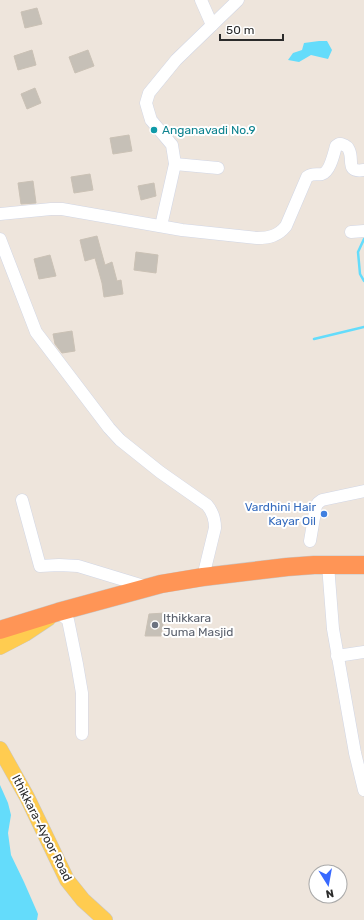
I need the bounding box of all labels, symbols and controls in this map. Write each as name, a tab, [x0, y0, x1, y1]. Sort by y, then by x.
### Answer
scale bar	[220, 16, 283, 42]
text: 50 m	[226, 23, 254, 37]
place label: Anganavadi No.9	[162, 123, 256, 137]
marker: Anganavadi No.9	[149, 125, 159, 135]
place label: Vardhini Hair Kayar Oil	[245, 500, 316, 528]
marker: Vardhini Hair Kayar Oil	[319, 509, 329, 519]
place label: Ithikkara Juma Masjid	[163, 611, 233, 639]
marker: Ithikkara Juma Masjid	[150, 620, 160, 630]
street label: Ithikkara-Ayoor Road	[9, 773, 75, 883]
north arrow	[308, 864, 348, 904]
text: N	[325, 886, 335, 900]

